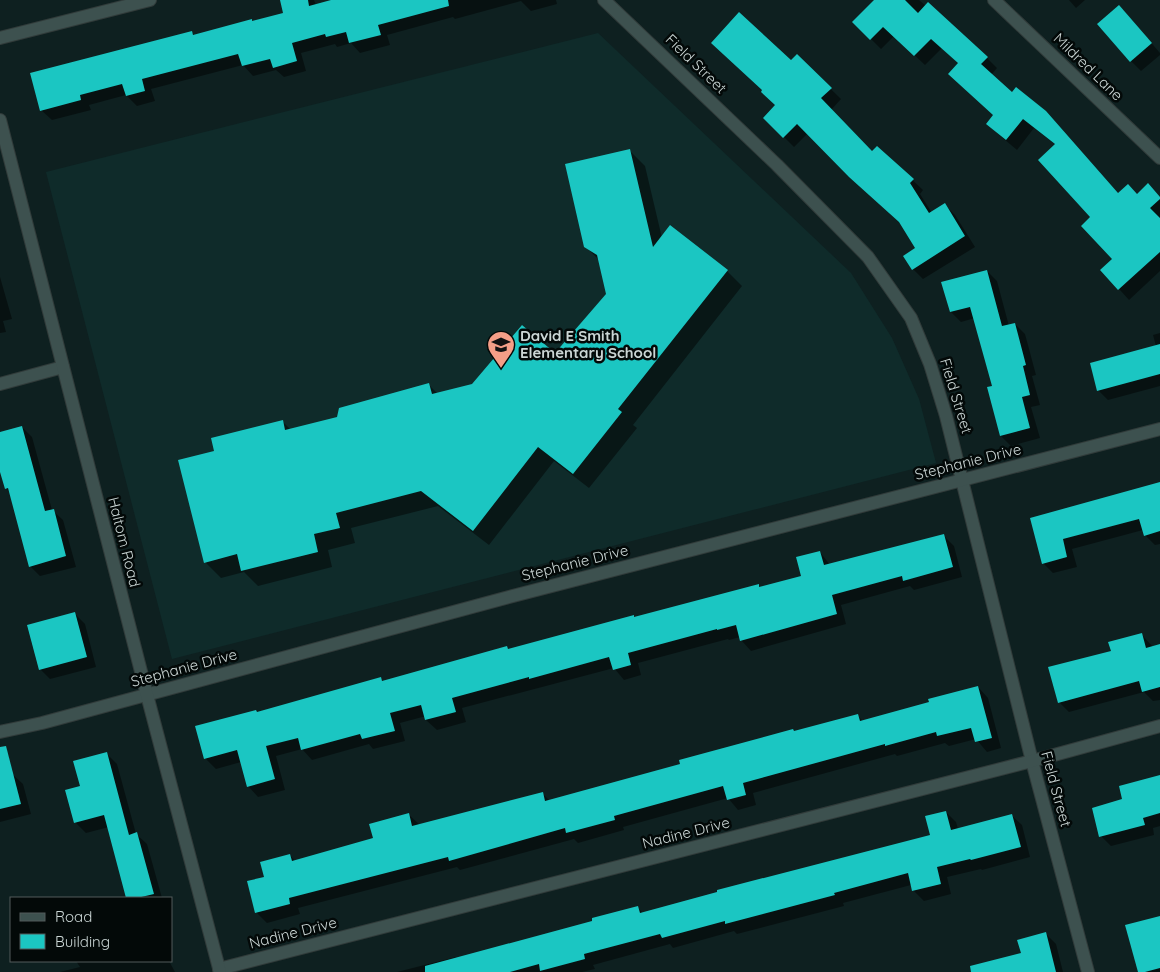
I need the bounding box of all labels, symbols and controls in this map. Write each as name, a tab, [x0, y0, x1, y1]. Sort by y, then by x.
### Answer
street label: Mildred Lane	[1050, 29, 1127, 105]
street label: Field Street	[662, 30, 731, 97]
place label: David E Smith Elementary School	[520, 326, 656, 362]
school or university icon: David E Smith Elementary School	[486, 330, 516, 369]
street label: Field Street	[936, 356, 977, 436]
street label: Stephanie Drive	[913, 439, 1023, 484]
street label: Haltom Road	[104, 495, 145, 589]
street label: Stephanie Drive	[520, 540, 630, 585]
street label: Stephanie Drive	[129, 644, 239, 691]
street label: Field Street	[1037, 749, 1076, 829]
street label: Nadine Drive	[640, 812, 732, 853]
legend	[10, 897, 172, 962]
text: Road	[55, 907, 92, 926]
street label: Nadine Drive	[247, 912, 339, 953]
text: Building	[55, 932, 110, 951]

